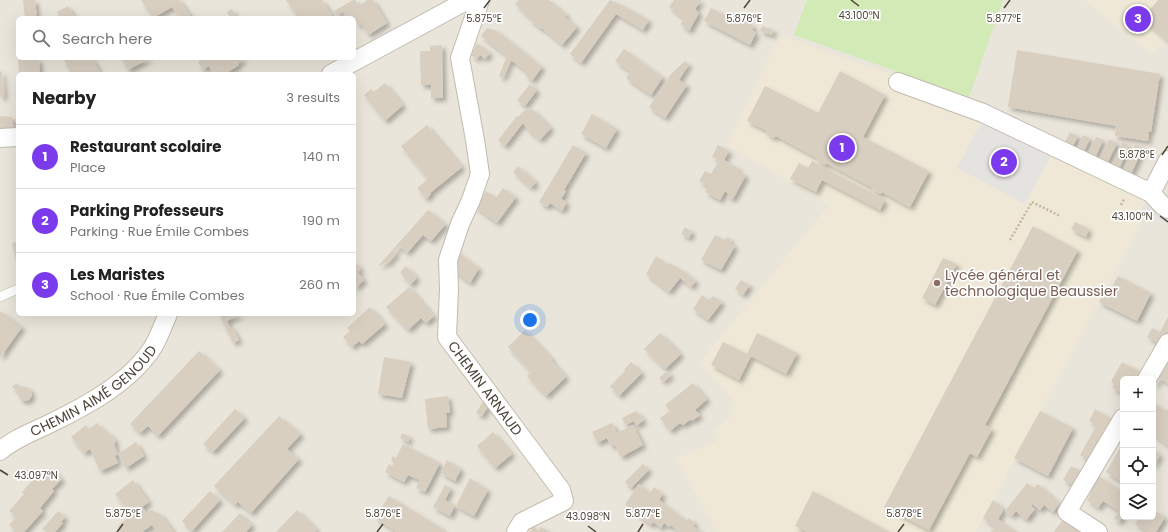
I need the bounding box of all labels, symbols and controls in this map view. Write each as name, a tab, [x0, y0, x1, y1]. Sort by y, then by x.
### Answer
pin: 3	[1125, 4, 1151, 34]
text: 43.100°N	[838, 8, 880, 23]
text: 5.875°E	[466, 11, 502, 26]
text: 5.876°E	[726, 11, 762, 26]
text: 5.877°E	[987, 11, 1021, 26]
search box	[16, 16, 356, 60]
icon: search	[30, 27, 52, 49]
text: Search here	[62, 28, 152, 49]
text: Nearby	[32, 86, 96, 110]
text: 3 results	[286, 88, 340, 107]
pin: 1	[829, 133, 855, 163]
text: Restaurant scolaire	[70, 136, 221, 157]
text: 1	[43, 147, 47, 166]
text: 140 m	[303, 147, 340, 166]
pin: 2	[991, 147, 1017, 177]
text: 5.878°E	[1119, 147, 1155, 162]
text: Place	[70, 158, 105, 177]
text: Parking Professeurs	[70, 200, 224, 221]
text: 43.100°N	[1111, 209, 1153, 224]
text: 2	[41, 211, 49, 230]
text: 190 m	[303, 211, 340, 230]
text: Parking · Rue Émile Combes	[70, 222, 249, 241]
text: Les Maristes	[70, 264, 165, 285]
place label: Lycée général et technologique Beaussier	[945, 265, 1118, 301]
text: 3	[41, 275, 49, 294]
text: 260 m	[299, 275, 340, 294]
marker: Lycée général et technologique Beaussier	[932, 278, 942, 288]
text: School · Rue Émile Combes	[70, 286, 245, 305]
your location	[520, 310, 540, 330]
street label: CHEMIN ARNAUD	[443, 337, 527, 440]
street label: CHEMIN AIMÉ GENOUD	[27, 341, 162, 441]
map controls	[1120, 376, 1156, 520]
button: +	[1120, 376, 1156, 412]
button: −	[1120, 412, 1156, 448]
button: locate	[1120, 448, 1156, 484]
text: 43.097°N	[14, 468, 58, 483]
button: layers	[1120, 484, 1156, 520]
text: 5.875°E	[105, 506, 141, 521]
text: 5.876°E	[365, 506, 401, 521]
text: 5.877°E	[626, 506, 660, 521]
text: 5.878°E	[886, 506, 922, 521]
text: 43.098°N	[566, 509, 610, 524]

